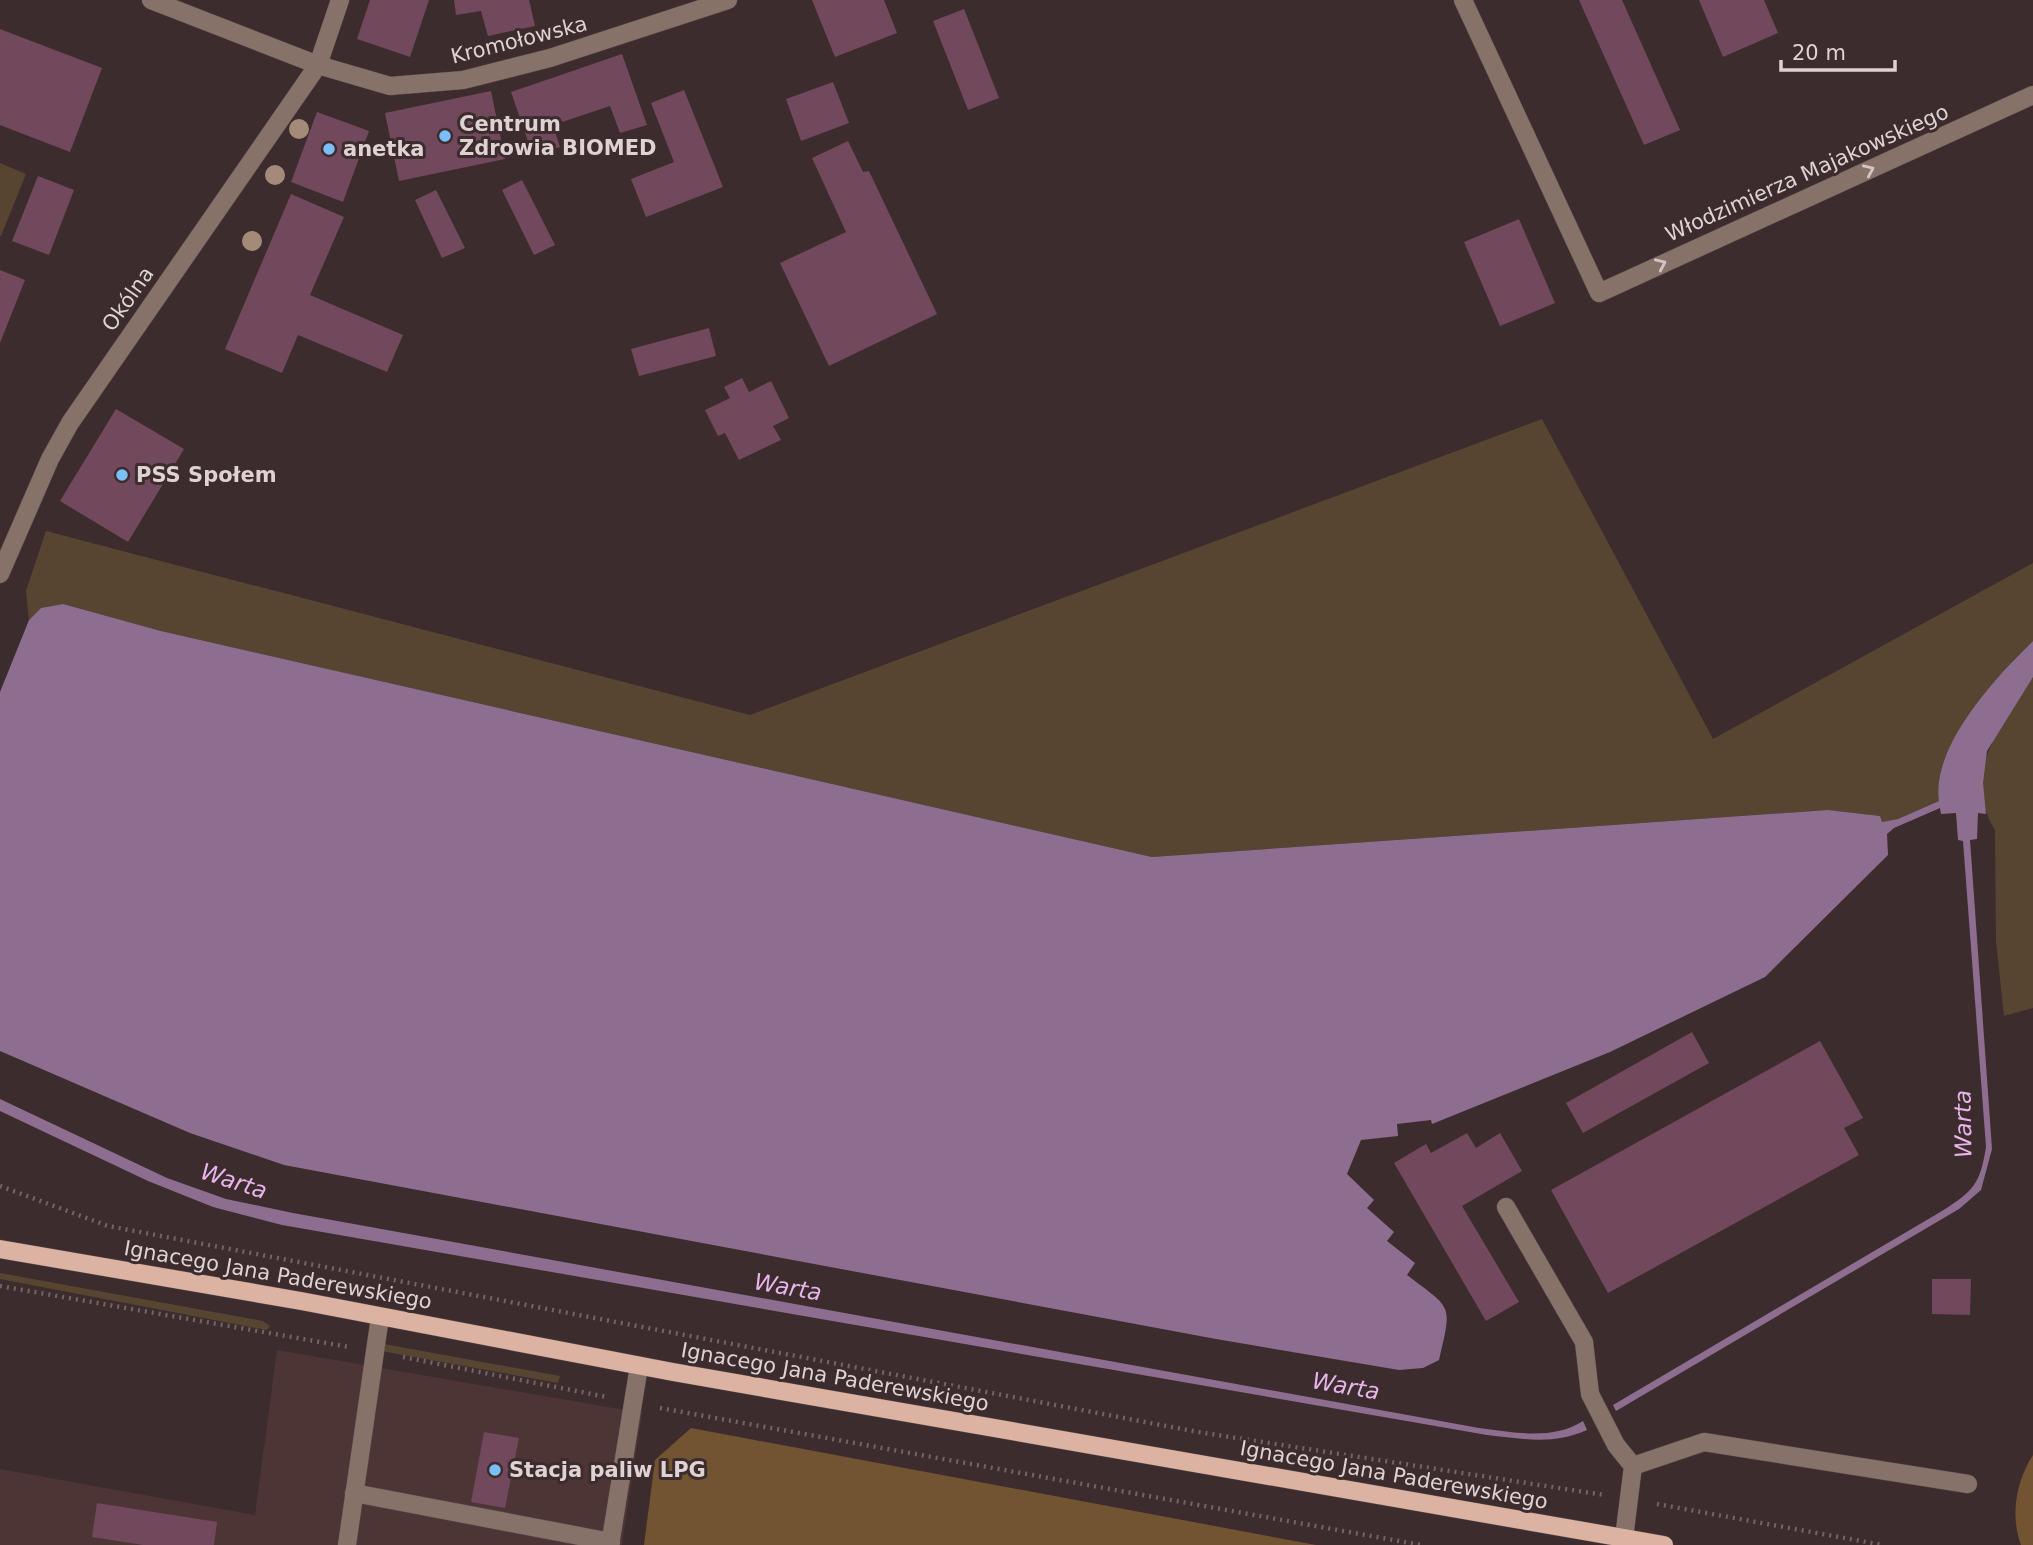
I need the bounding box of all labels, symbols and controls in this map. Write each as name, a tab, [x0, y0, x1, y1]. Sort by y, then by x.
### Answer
street label: Kromołowska	[448, 11, 590, 69]
scale bar	[1781, 28, 1895, 72]
text: 20 m	[1792, 41, 1846, 65]
street label: Włodzimierza Majakowskiego	[1662, 100, 1952, 246]
place label: Centrum Zdrowia BIOMED	[459, 112, 656, 160]
marker: Centrum Zdrowia BIOMED	[437, 128, 453, 144]
place label: anetka	[343, 137, 425, 161]
marker: anetka	[321, 141, 337, 157]
one-way arrow	[1861, 164, 1874, 178]
one-way arrow	[1654, 258, 1667, 272]
street label: Okólna	[97, 262, 159, 336]
place label: PSS Społem	[136, 463, 277, 487]
marker: PSS Społem	[114, 467, 130, 483]
water label: Warta	[1949, 1090, 1977, 1158]
water label: Warta	[198, 1158, 270, 1204]
street label: Ignacego Jana Paderewskiego	[122, 1236, 434, 1314]
water label: Warta	[752, 1268, 824, 1306]
street label: Ignacego Jana Paderewskiego	[679, 1338, 991, 1416]
water label: Warta	[1310, 1367, 1382, 1405]
street label: Ignacego Jana Paderewskiego	[1238, 1436, 1550, 1514]
place label: Stacja paliw LPG	[509, 1458, 706, 1482]
marker: Stacja paliw LPG	[487, 1462, 503, 1478]

